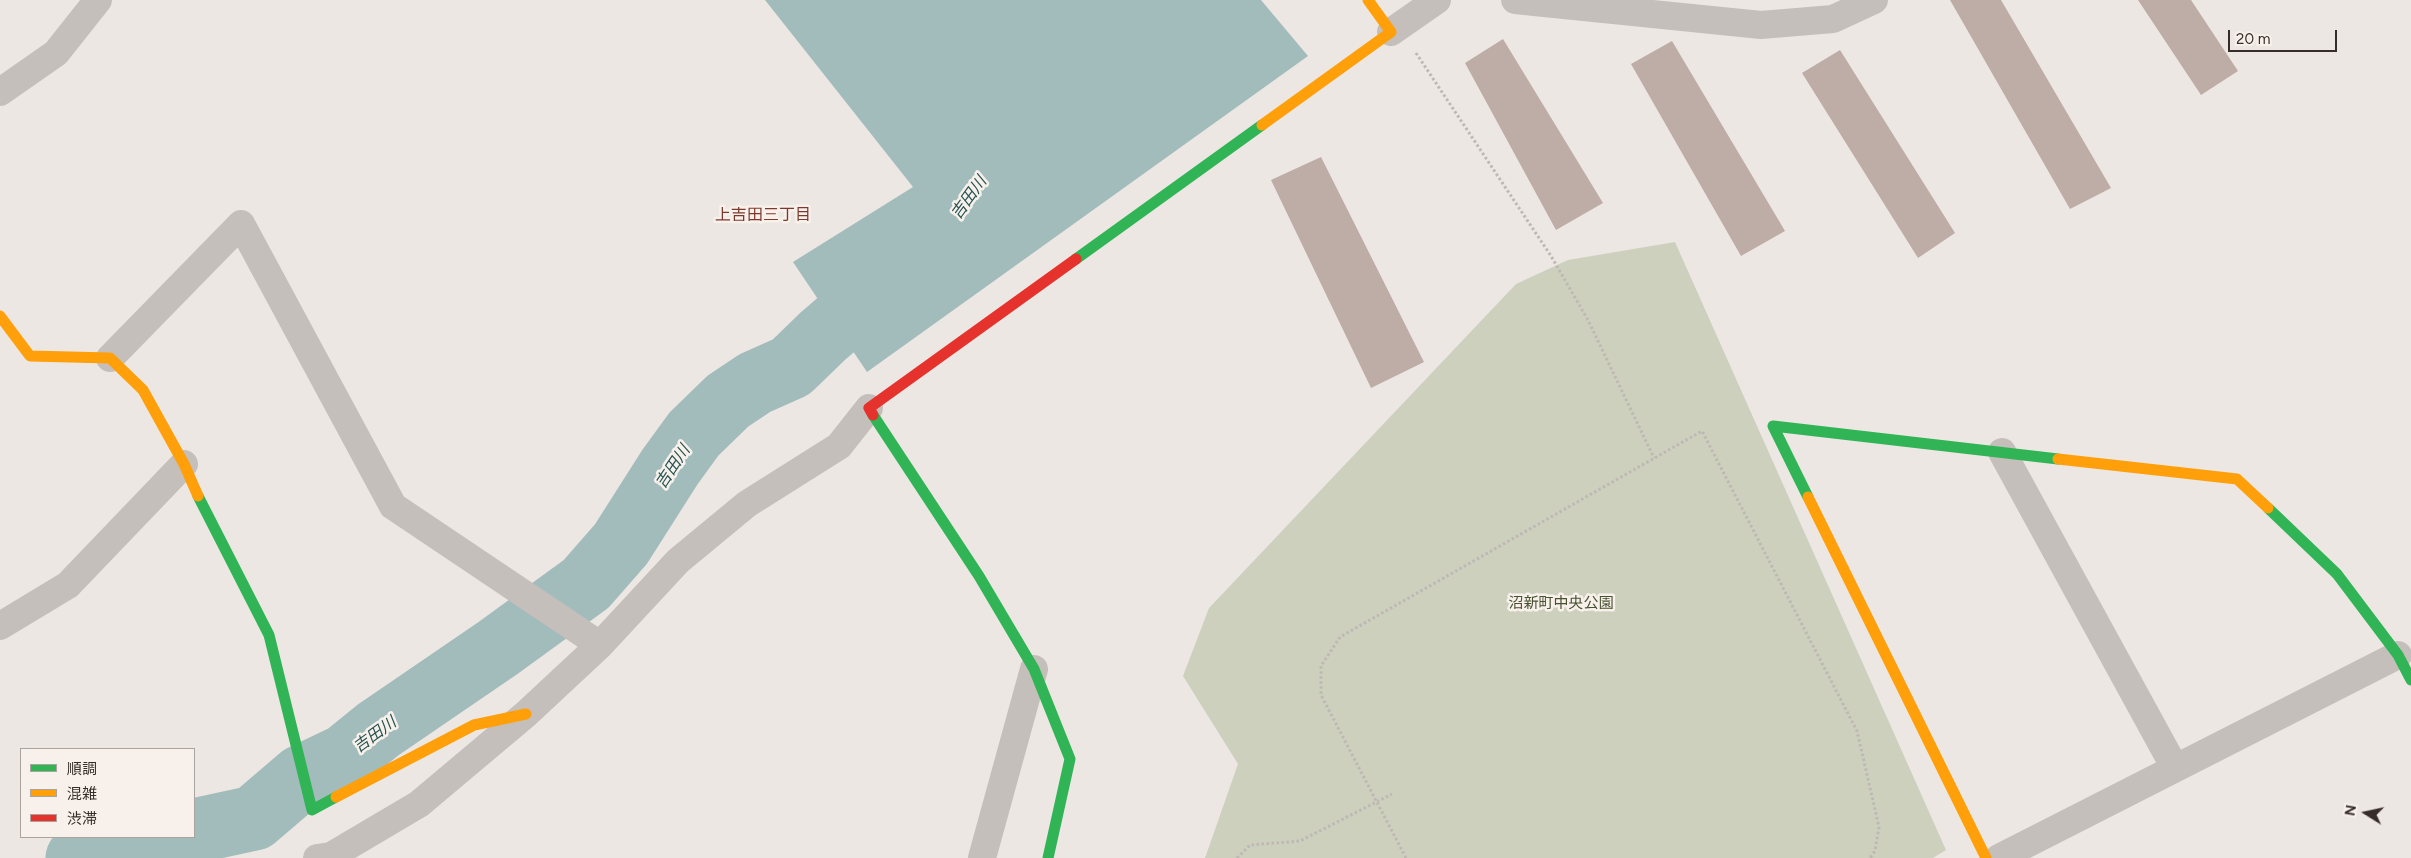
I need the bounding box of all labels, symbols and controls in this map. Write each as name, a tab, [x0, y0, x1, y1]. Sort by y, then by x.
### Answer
scale bar	[2231, 20, 2340, 52]
text: 20 m	[2236, 30, 2270, 48]
water label: 吉田川	[947, 173, 991, 223]
district label: 上吉田三丁目	[715, 205, 811, 225]
water label: 吉田川	[652, 442, 694, 492]
park label: 沼新町中央公園	[1509, 595, 1613, 613]
water label: 吉田川	[350, 713, 400, 757]
legend	[20, 748, 195, 838]
text: 順調	[67, 760, 97, 778]
text: 混雑	[67, 785, 97, 803]
north arrow	[2341, 788, 2391, 838]
text: N	[2341, 804, 2360, 817]
text: 渋滞	[67, 810, 97, 828]

